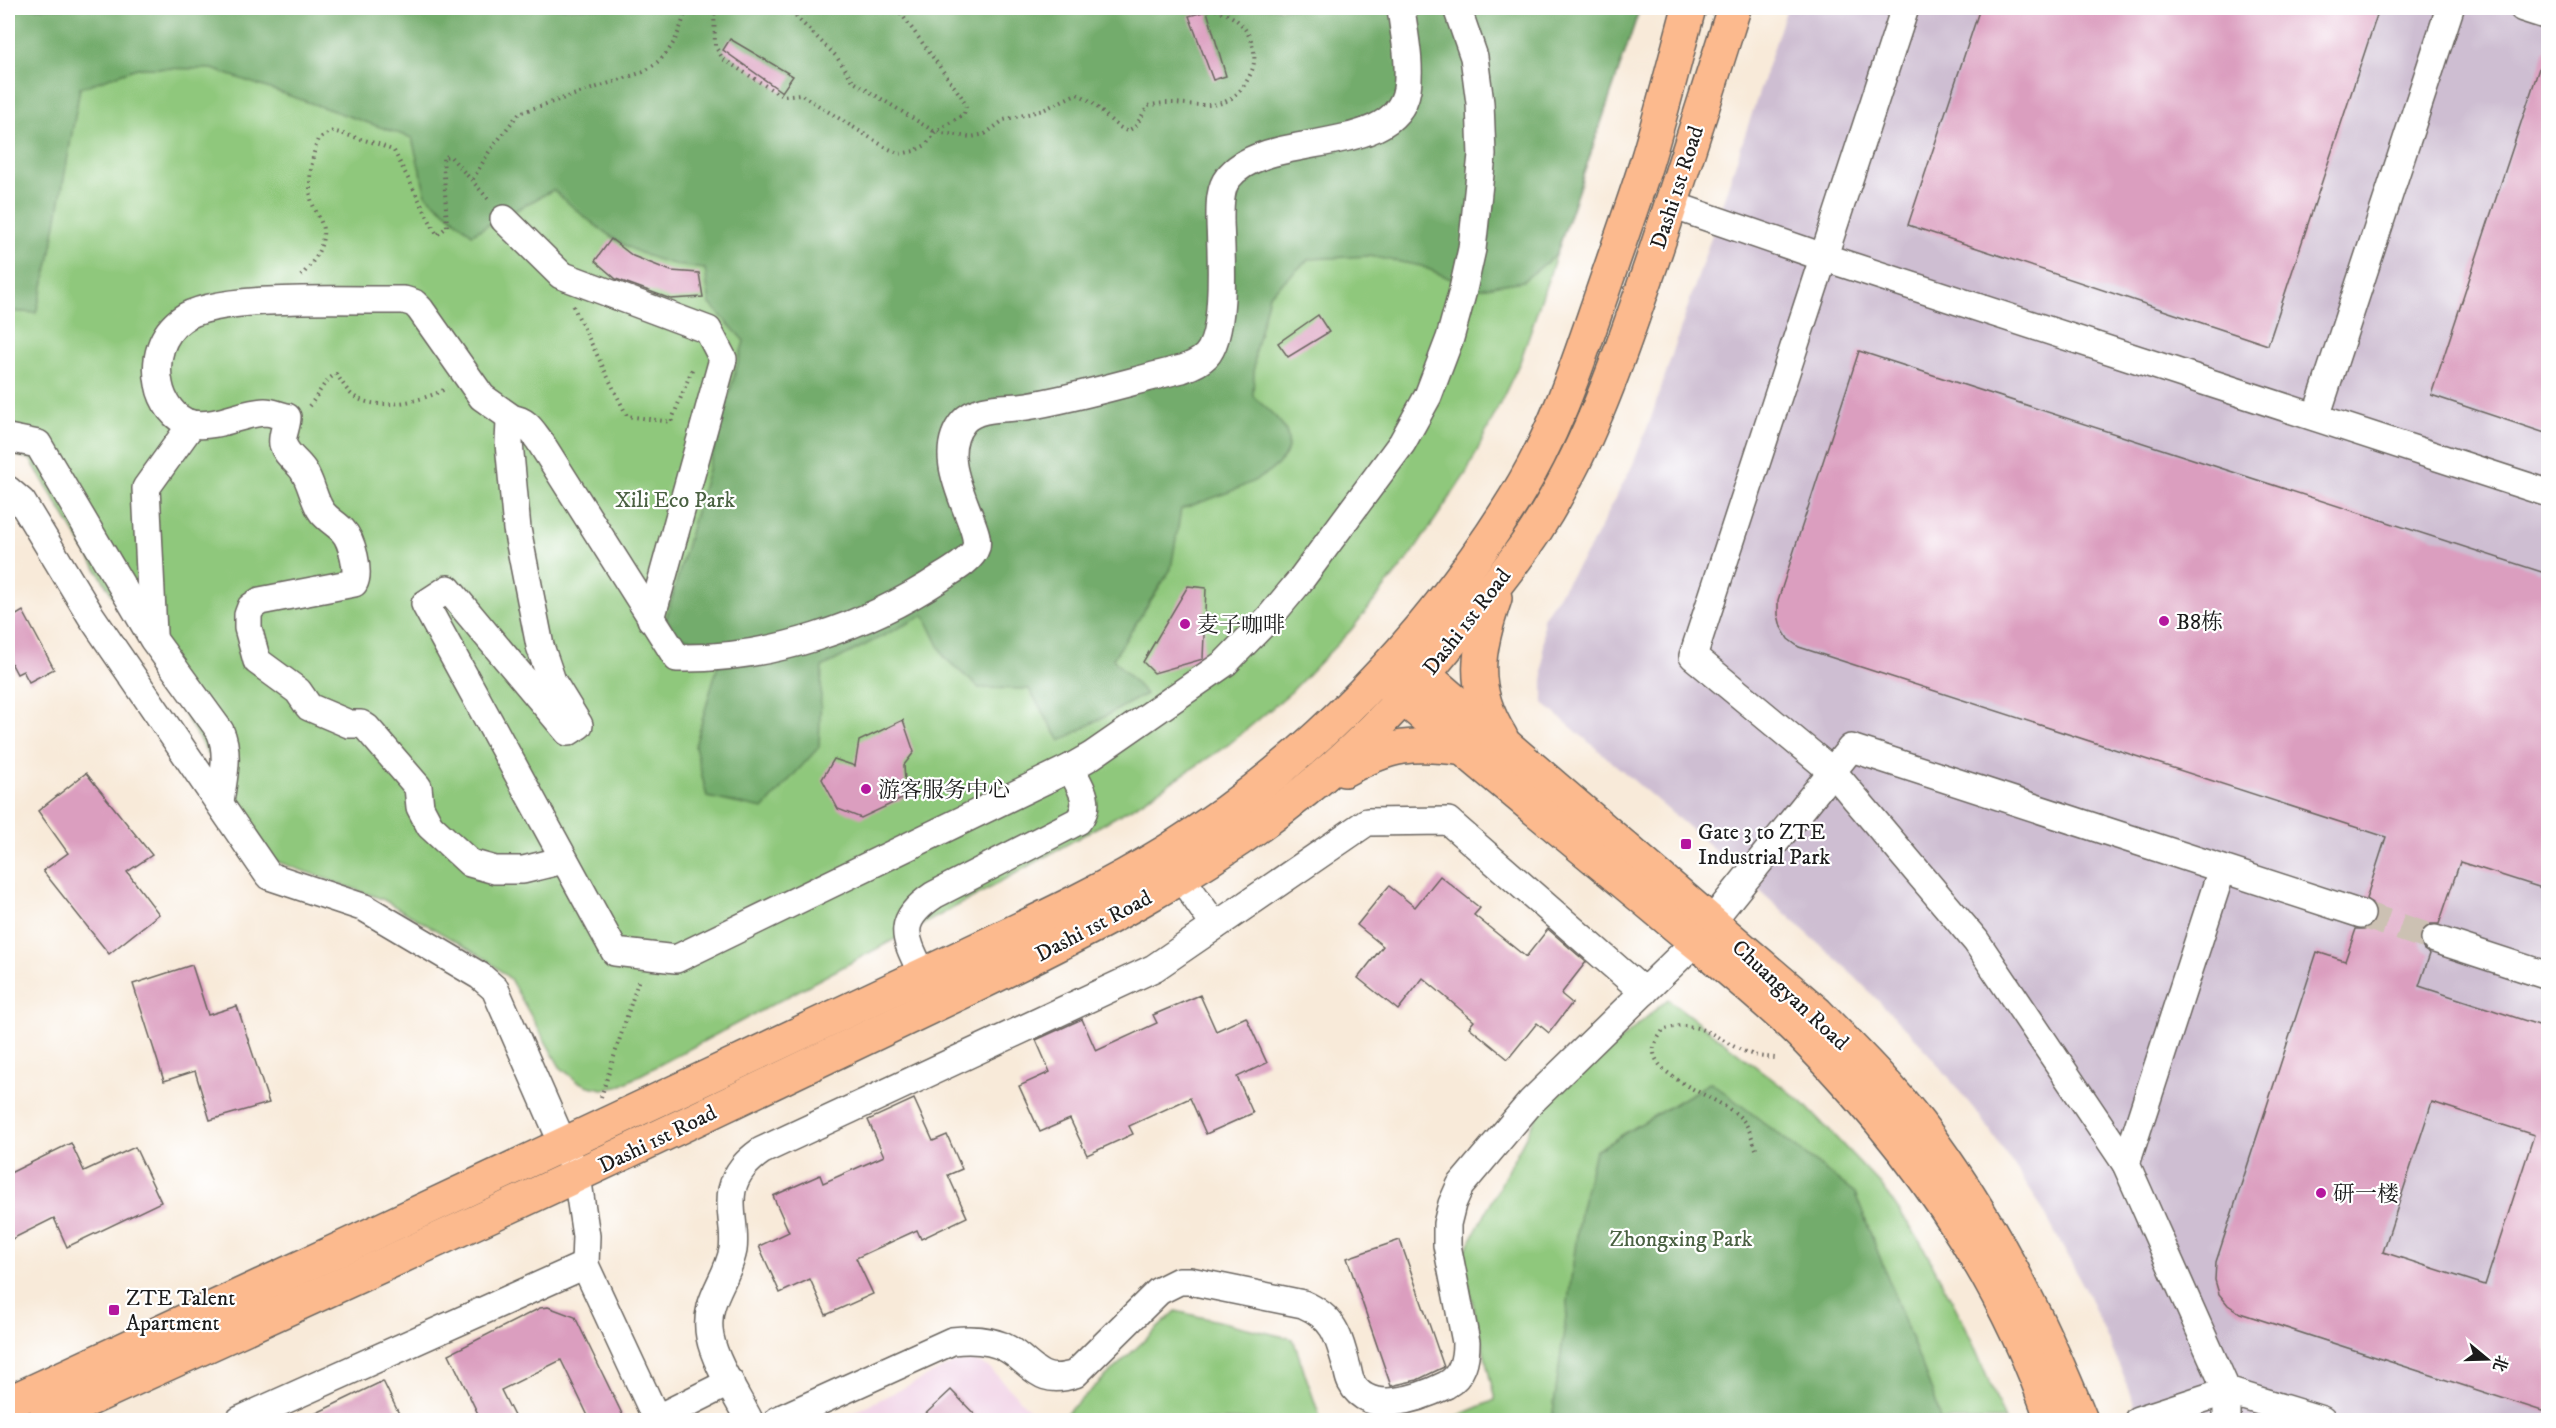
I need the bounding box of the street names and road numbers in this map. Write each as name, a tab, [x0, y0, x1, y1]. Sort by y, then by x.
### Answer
street label: Dashi 1st Road	[1645, 123, 1710, 252]
street label: Dashi 1st Road	[1417, 563, 1517, 681]
street label: Dashi 1st Road	[1031, 884, 1156, 968]
street label: Chuangyan Road	[1726, 934, 1854, 1056]
street label: Dashi 1st Road	[594, 1099, 721, 1179]

